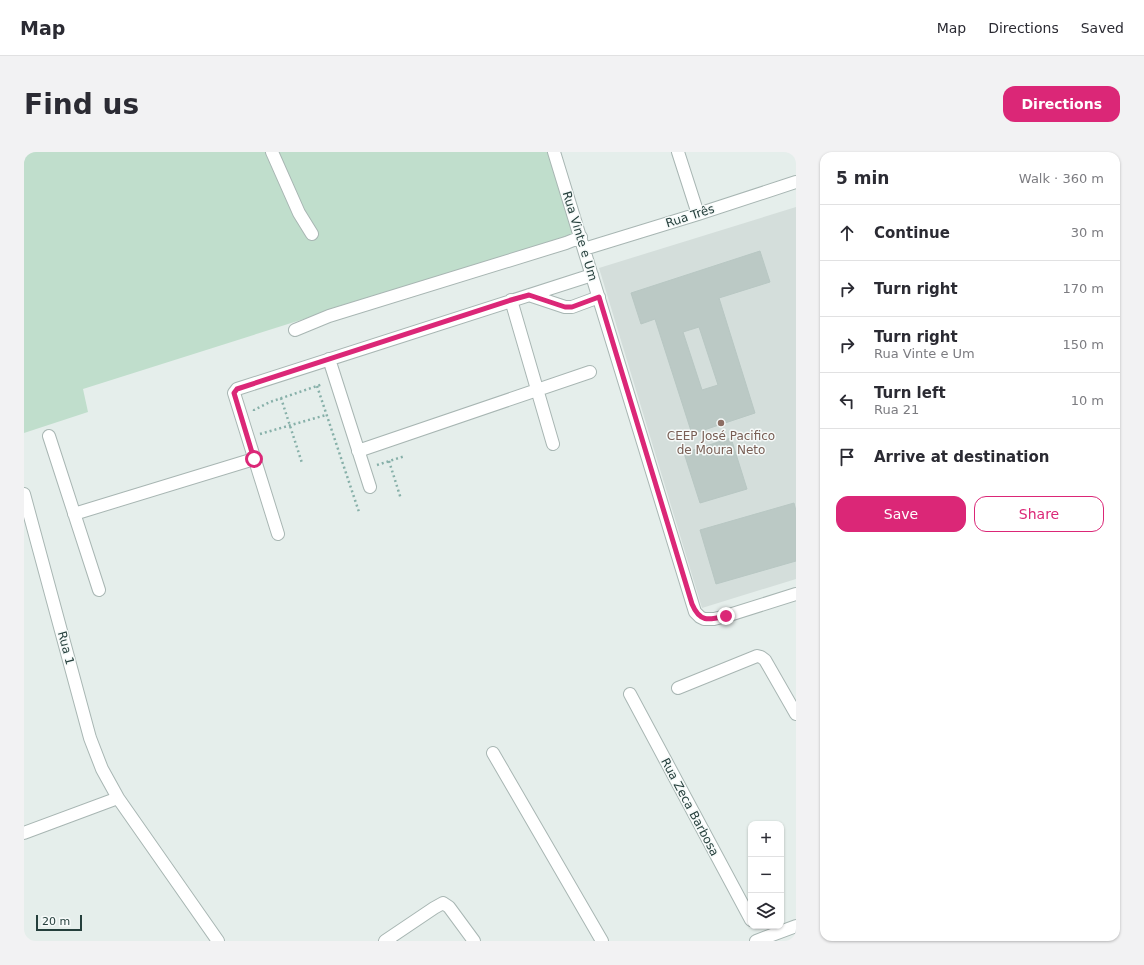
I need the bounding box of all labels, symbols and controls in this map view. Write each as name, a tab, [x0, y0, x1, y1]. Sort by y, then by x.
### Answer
text: Map	[20, 17, 65, 39]
text: Map	[937, 20, 966, 36]
text: Directions	[988, 20, 1059, 36]
text: Saved	[1081, 20, 1124, 36]
button: Directions	[1003, 86, 1120, 122]
text: Find us	[24, 88, 139, 121]
text: 5 min	[836, 168, 889, 188]
text: Walk · 360 m	[1019, 171, 1104, 186]
street label: Rua Vinte e Um	[560, 189, 600, 283]
street label: Rua Três	[664, 202, 716, 230]
icon: ahead	[836, 222, 858, 244]
text: Continue	[874, 224, 950, 242]
text: 30 m	[1071, 225, 1104, 240]
icon: right	[836, 278, 858, 300]
text: Turn right	[874, 280, 958, 298]
text: 170 m	[1062, 281, 1104, 296]
text: Turn right	[874, 328, 958, 346]
icon: right	[836, 334, 858, 356]
text: 150 m	[1062, 337, 1104, 352]
text: Rua Vinte e Um	[874, 346, 975, 361]
text: Turn left	[874, 384, 946, 402]
icon: left	[836, 390, 858, 412]
text: 10 m	[1071, 393, 1104, 408]
text: Rua 21	[874, 402, 919, 417]
marker: CEEP José Pacifico de Moura Neto	[716, 418, 726, 428]
place label: CEEP José Pacifico de Moura Neto	[667, 429, 775, 457]
icon: arrive	[836, 446, 858, 468]
text: Arrive at destination	[874, 448, 1049, 466]
route start	[245, 450, 263, 468]
button: Save	[836, 496, 966, 532]
button: Share	[974, 496, 1104, 532]
route end	[717, 607, 735, 625]
street label: Rua 1	[55, 630, 77, 666]
street label: Rua Zeca Barbosa	[658, 756, 722, 858]
map controls	[748, 821, 784, 929]
button: +	[748, 821, 784, 857]
button: −	[748, 857, 784, 893]
button: layers	[748, 893, 784, 929]
scale bar	[36, 913, 82, 932]
text: 20 m	[42, 915, 70, 928]

